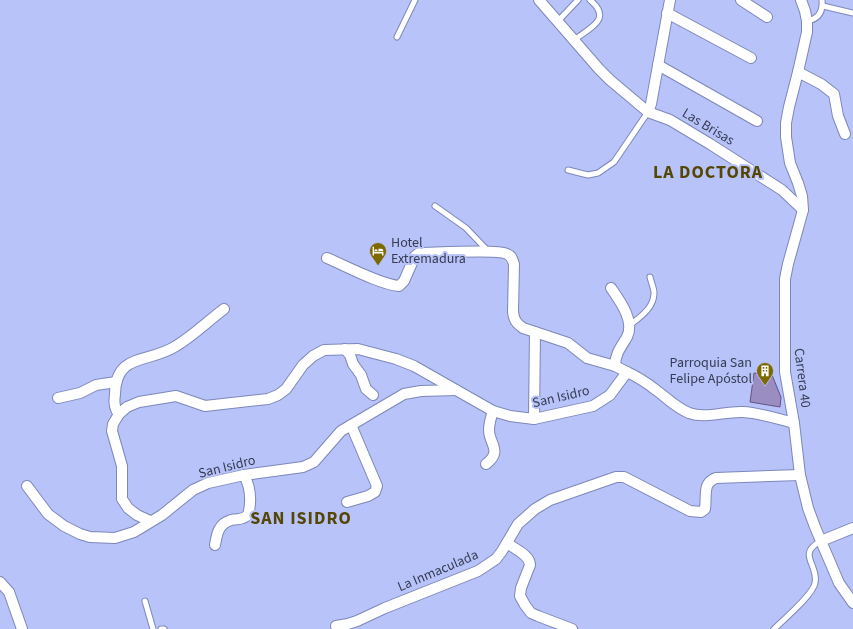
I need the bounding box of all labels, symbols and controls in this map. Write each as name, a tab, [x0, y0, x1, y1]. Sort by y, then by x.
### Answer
street label: Las Brisas	[678, 104, 738, 151]
district label: LA DOCTORA	[653, 160, 763, 185]
place label: Hotel Extremadura	[391, 233, 466, 269]
hotel icon: Hotel Extremadura	[368, 241, 388, 266]
street label: Carrera 40	[788, 347, 816, 409]
place label: Parroquia San Felipe Apóstol	[670, 353, 752, 389]
building icon: Parroquia San Felipe Apóstol	[755, 361, 775, 386]
street label: San Isidro	[530, 381, 592, 413]
street label: San Isidro	[196, 450, 258, 484]
district label: SAN ISIDRO	[250, 506, 352, 531]
street label: La Inmaculada	[394, 545, 482, 597]

